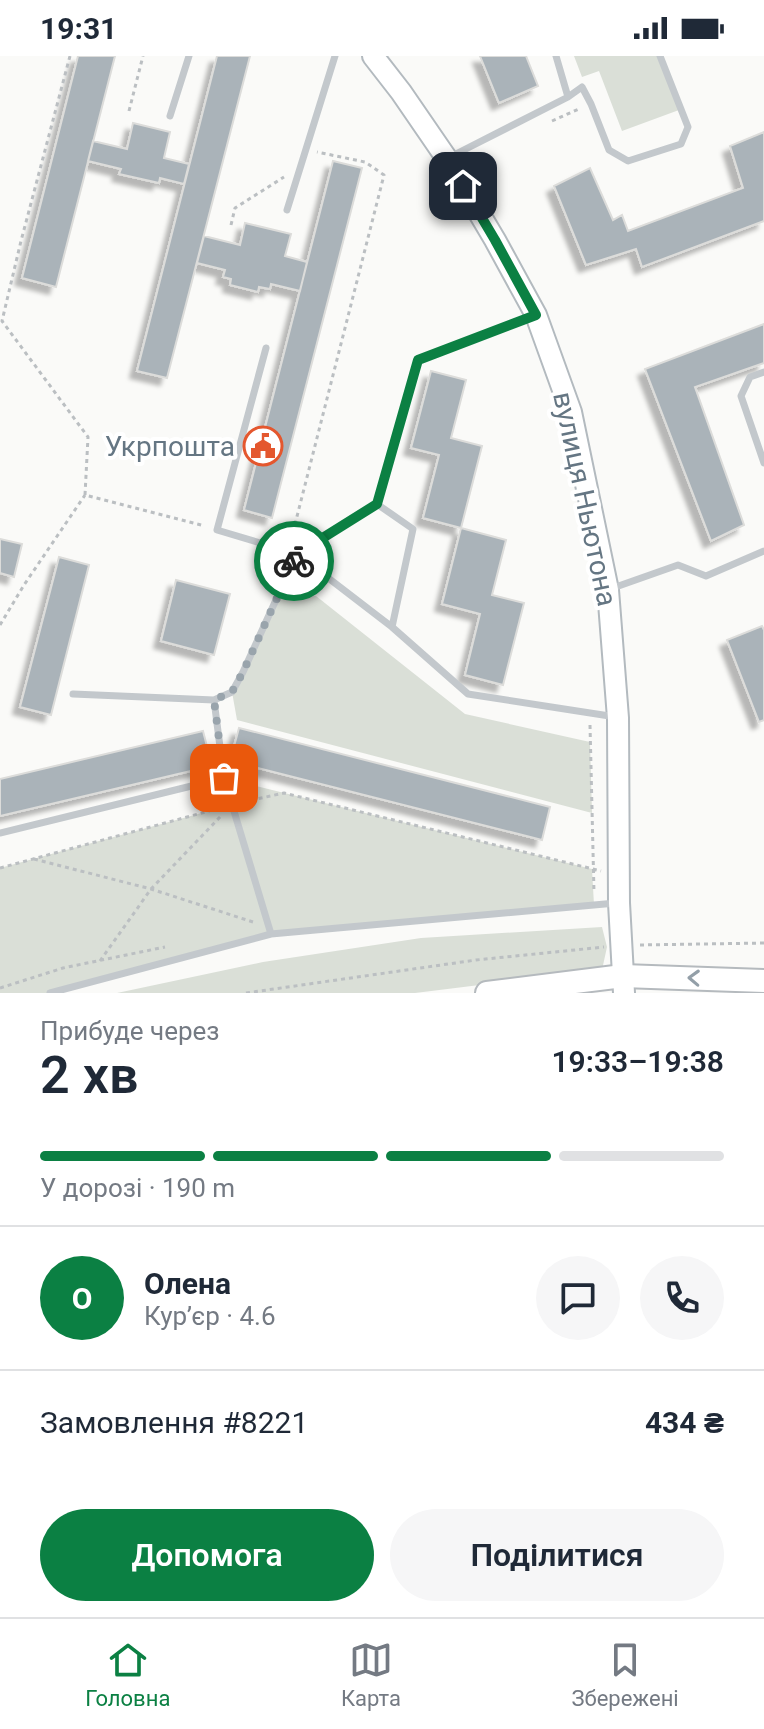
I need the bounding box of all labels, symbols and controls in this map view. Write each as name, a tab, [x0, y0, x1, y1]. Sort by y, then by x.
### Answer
text: 19:31	[40, 11, 117, 46]
pin	[429, 152, 497, 220]
icon: home	[441, 164, 485, 208]
street label: вулиця Ньютона	[546, 389, 624, 609]
public building icon: Укрпошта	[242, 425, 284, 467]
place label: Укрпошта	[105, 430, 235, 463]
courier	[254, 521, 334, 601]
icon: bike	[272, 539, 316, 583]
pin	[190, 744, 258, 812]
icon: bag	[202, 756, 246, 800]
one-way arrow	[687, 970, 700, 987]
text: Прибуде через	[40, 1016, 220, 1046]
text: 19:33–19:38	[551, 1044, 724, 1079]
text: 2 хв	[40, 1045, 138, 1106]
text: У дорозі · 190 m	[40, 1173, 235, 1203]
button: chat	[536, 1256, 620, 1340]
button: phone	[640, 1256, 724, 1340]
text: Олена	[144, 1266, 231, 1301]
text: О	[72, 1281, 92, 1316]
text: Кур’єр · 4.6	[144, 1301, 276, 1331]
text: Замовлення #8221	[40, 1405, 308, 1440]
text: 434 ₴	[645, 1405, 724, 1440]
button: Допомога	[40, 1509, 374, 1601]
button: Поділитися	[390, 1509, 724, 1601]
tab: Головна	[85, 1638, 170, 1711]
tab: Карта	[341, 1638, 401, 1711]
tab: Збережені	[571, 1638, 679, 1711]

